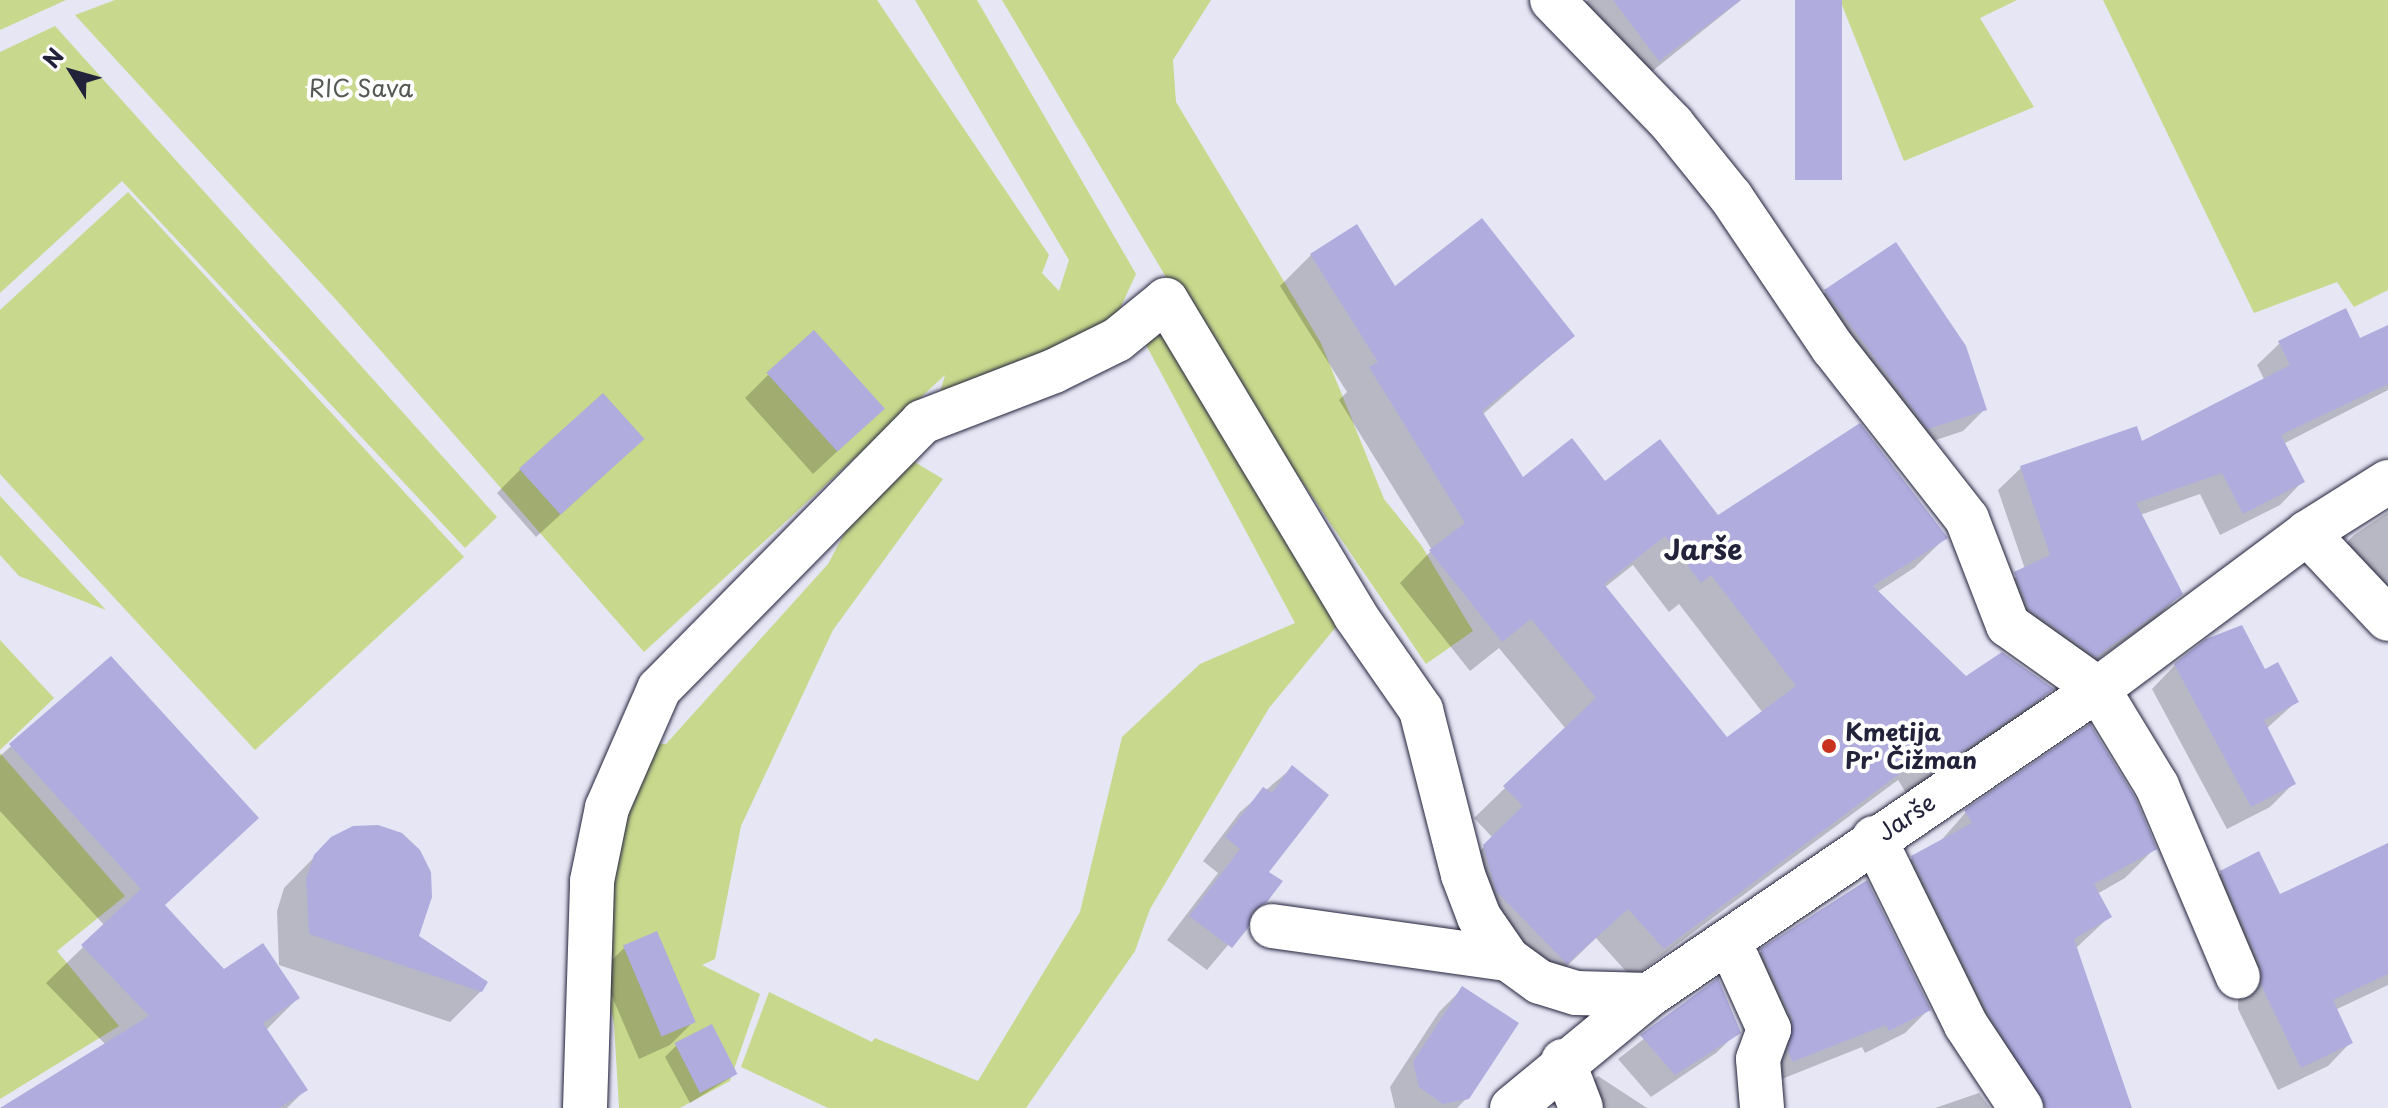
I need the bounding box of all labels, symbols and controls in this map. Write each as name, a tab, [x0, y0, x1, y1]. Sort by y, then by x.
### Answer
north arrow	[32, 32, 112, 112]
text: N	[34, 40, 71, 74]
park label: RIC Sava	[307, 74, 415, 102]
district label: Jarše	[1664, 532, 1742, 566]
place label: Kmetija Pr' Čižman	[1845, 718, 1978, 774]
marker: Kmetija Pr' Čižman	[1820, 737, 1838, 755]
street label: Jarše	[1872, 787, 1940, 847]

